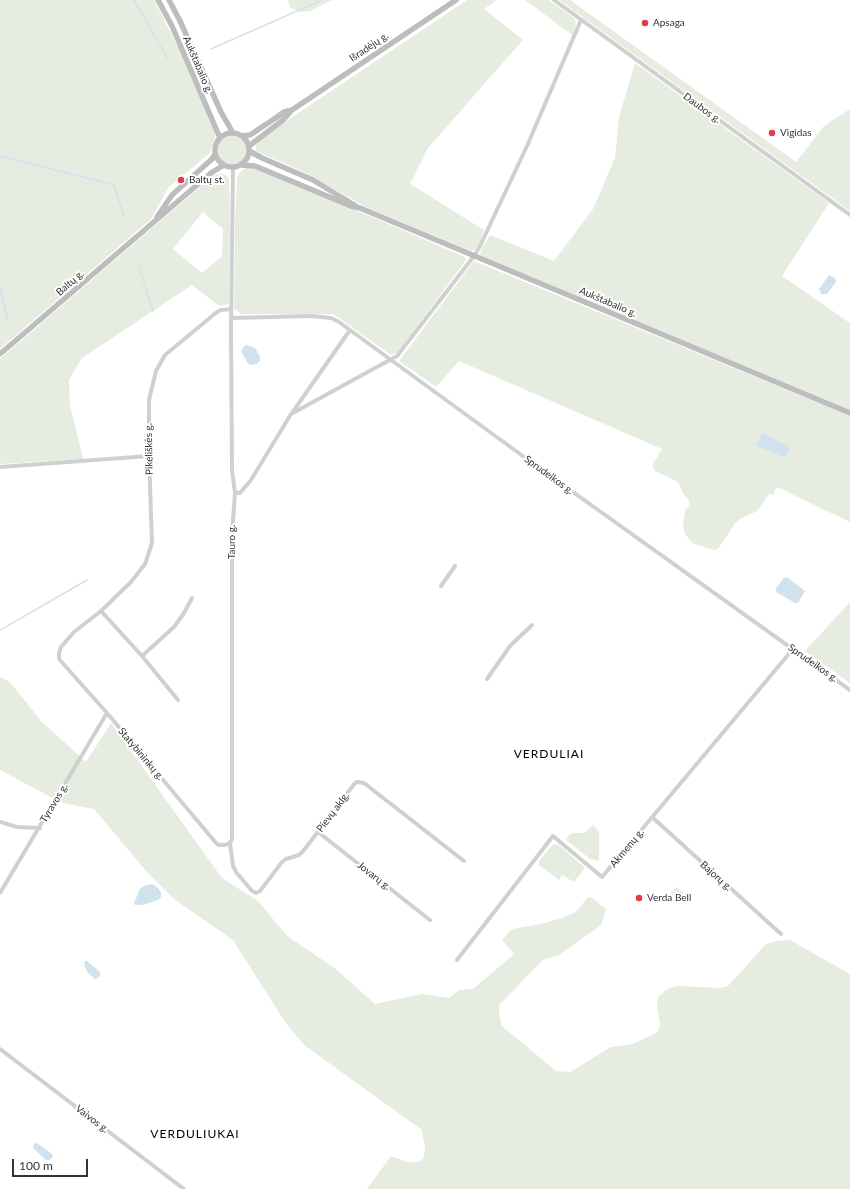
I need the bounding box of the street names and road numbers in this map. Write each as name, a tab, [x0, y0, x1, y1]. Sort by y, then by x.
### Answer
street label: Išradėjų g.	[347, 30, 391, 64]
street label: Aukštabalio g.	[181, 34, 215, 96]
street label: Daubos g.	[681, 90, 723, 126]
street label: Baltų g.	[54, 268, 86, 298]
street label: Aukštabalio g.	[577, 285, 639, 319]
street label: Pikeliškės g.	[143, 423, 155, 475]
street label: Sprudeikos g.	[522, 453, 576, 497]
street label: Tauro g.	[226, 525, 238, 559]
street label: Sprudeikos g.	[786, 641, 840, 685]
street label: Statybininkų g.	[116, 725, 166, 783]
street label: Tyravos g.	[38, 781, 70, 825]
street label: Pievų aklg.	[314, 790, 352, 834]
street label: Akmenų g.	[607, 826, 647, 870]
street label: Jovarų g.	[355, 859, 393, 893]
street label: Bajorų g.	[698, 859, 734, 893]
street label: Vaivos g.	[73, 1103, 111, 1135]

